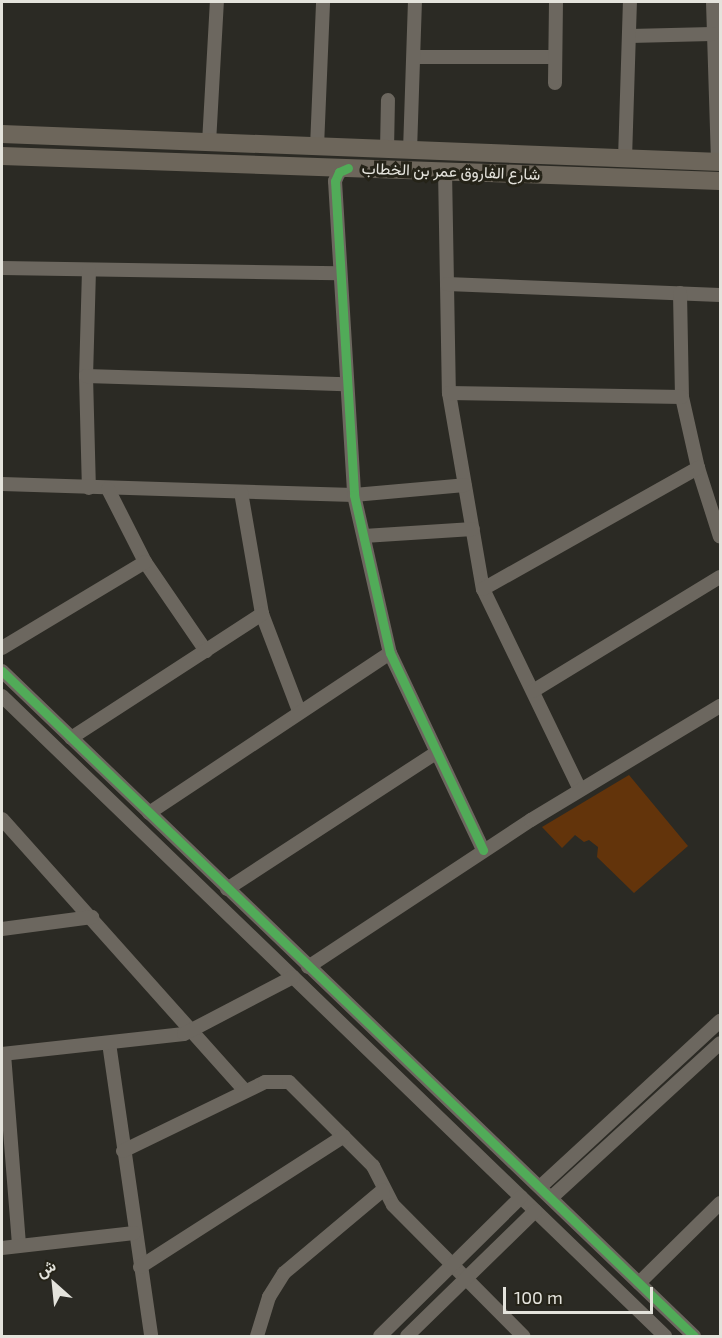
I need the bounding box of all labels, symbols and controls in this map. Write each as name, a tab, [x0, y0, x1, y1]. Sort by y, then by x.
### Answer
street label: شارع الفاروق عمر بن الخطاب	[361, 158, 541, 184]
north arrow	[24, 1254, 84, 1314]
text: ش	[33, 1255, 58, 1280]
scale bar	[506, 1275, 656, 1313]
text: 100 m	[514, 1286, 563, 1308]

